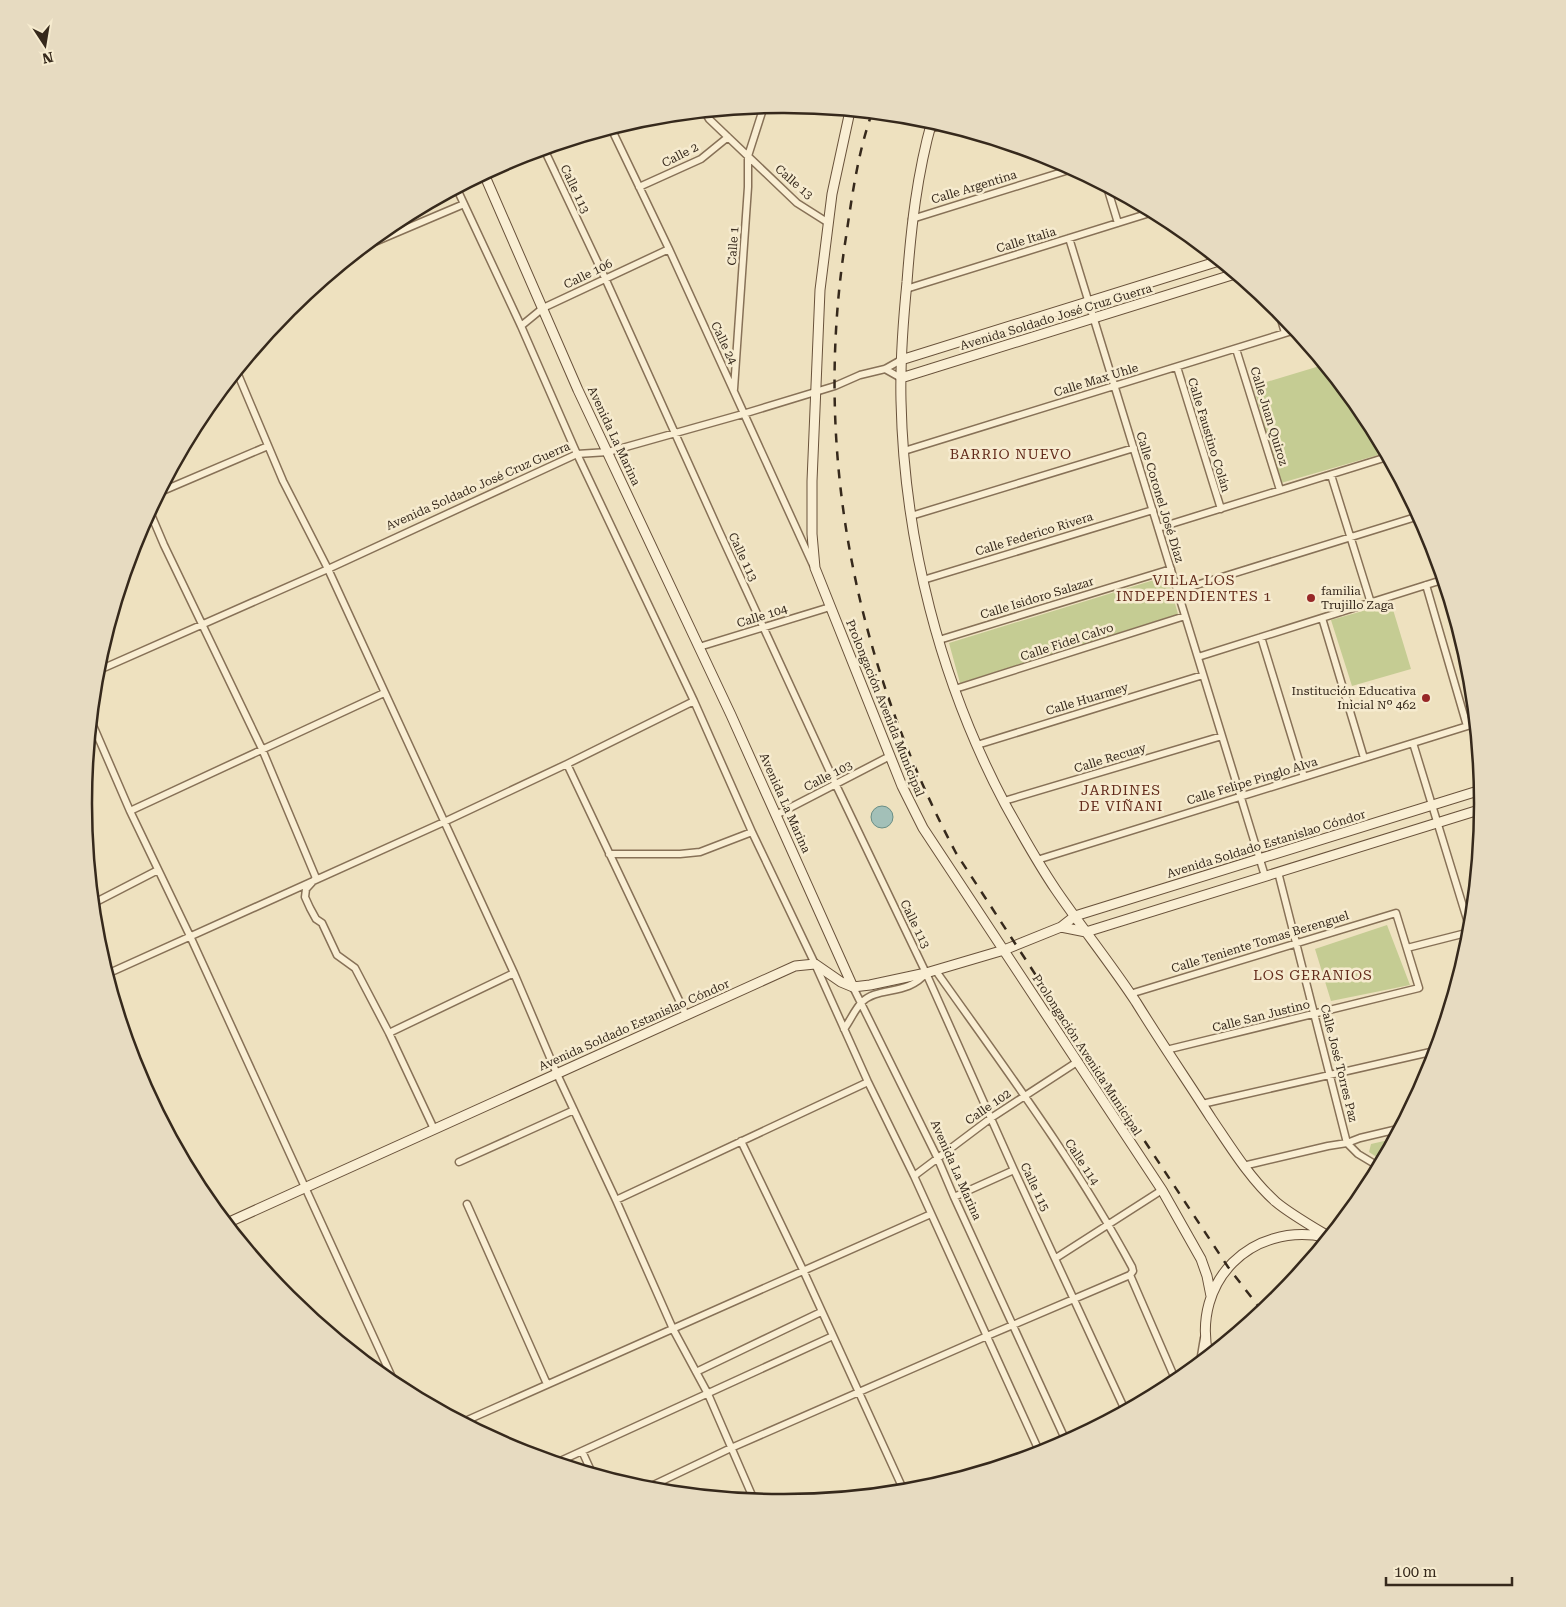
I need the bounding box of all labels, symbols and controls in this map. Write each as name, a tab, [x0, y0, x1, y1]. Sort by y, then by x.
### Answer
north arrow	[20, 20, 70, 70]
text: N	[41, 49, 55, 67]
street label: Calle 2	[660, 140, 701, 170]
street label: Calle 113	[558, 162, 593, 216]
street label: Calle 13	[772, 162, 816, 202]
street label: Calle Argentina	[930, 167, 1019, 207]
street label: Calle Italia	[994, 224, 1058, 256]
street label: Calle 1	[725, 226, 741, 266]
street label: Calle 106	[561, 256, 615, 292]
street label: Avenida Soldado José Cruz Guerra	[958, 281, 1154, 353]
street label: Calle 24	[708, 319, 740, 367]
street label: Calle Max Uhle	[1052, 360, 1140, 400]
street label: Calle Juan Quiroz	[1247, 365, 1291, 467]
street label: Calle Faustino Colán	[1185, 376, 1233, 494]
street label: Avenida La Marina	[585, 384, 643, 488]
street label: Calle Coronel José Díaz	[1133, 430, 1187, 564]
street label: Avenida Soldado José Cruz Guerra	[384, 439, 573, 533]
district label: BARRIO NUEVO	[950, 446, 1072, 462]
street label: Calle Federico Rivera	[973, 509, 1095, 559]
street label: Calle 113	[726, 530, 761, 584]
district label: VILLA LOS INDEPENDIENTES 1	[1116, 572, 1272, 604]
street label: Calle Isidoro Salazar	[979, 574, 1095, 622]
place label: familia Trujillo Zaga	[1321, 584, 1394, 612]
marker: familia Trujillo Zaga	[1305, 592, 1317, 604]
street label: Calle 104	[735, 602, 789, 630]
street label: Prolongación Avenida Municipal	[843, 618, 927, 799]
street label: Calle Fidel Calvo	[1019, 620, 1115, 664]
street label: Calle Huarmey	[1044, 680, 1131, 718]
place label: Institución Educativa Inicial Nº 462	[1292, 684, 1416, 712]
marker: Institución Educativa Inicial Nº 462	[1420, 692, 1432, 704]
street label: Calle Recuay	[1072, 740, 1149, 776]
street label: Avenida La Marina	[757, 751, 814, 856]
street label: Calle Felipe Pinglo Alva	[1185, 754, 1320, 808]
street label: Calle 103	[802, 758, 855, 794]
district label: JARDINES DE VIÑANI	[1079, 782, 1163, 814]
street label: Avenida Soldado Estanislao Cóndor	[1165, 807, 1367, 881]
street label: Calle 113	[897, 897, 933, 951]
street label: Calle Teniente Tomas Berenguel	[1170, 908, 1351, 976]
district label: LOS GERANIOS	[1253, 967, 1373, 983]
street label: Prolongación Avenida Municipal	[1030, 972, 1145, 1139]
street label: Avenida Soldado Estanislao Cóndor	[537, 976, 731, 1074]
street label: Calle San Justino	[1211, 997, 1311, 1035]
street label: Calle José Torres Paz	[1318, 1003, 1360, 1124]
street label: Calle 102	[963, 1086, 1014, 1128]
street label: Avenida La Marina	[928, 1118, 985, 1223]
street label: Calle 114	[1062, 1136, 1102, 1188]
street label: Calle 115	[1018, 1160, 1053, 1214]
scale bar	[1386, 1554, 1512, 1586]
text: 100 m	[1394, 1563, 1437, 1581]

